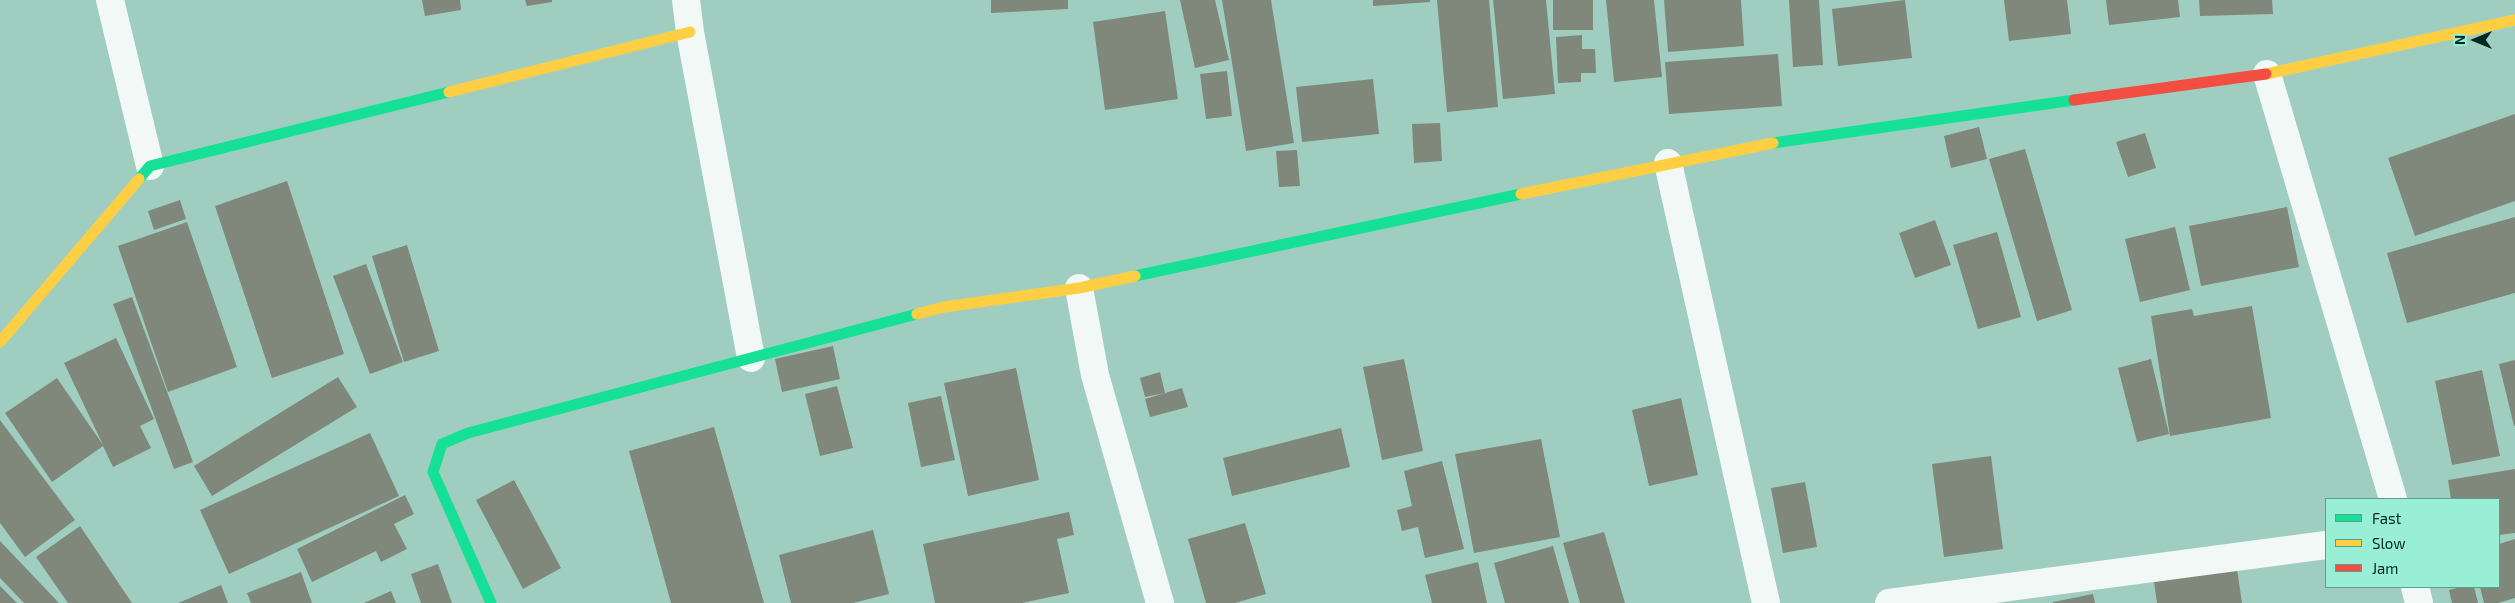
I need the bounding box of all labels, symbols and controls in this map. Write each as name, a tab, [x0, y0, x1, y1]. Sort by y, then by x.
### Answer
north arrow	[2450, 15, 2500, 65]
text: N	[2451, 35, 2468, 45]
legend	[2325, 498, 2500, 588]
text: Fast	[2372, 509, 2401, 527]
text: Slow	[2372, 534, 2406, 552]
text: Jam	[2372, 559, 2398, 577]

